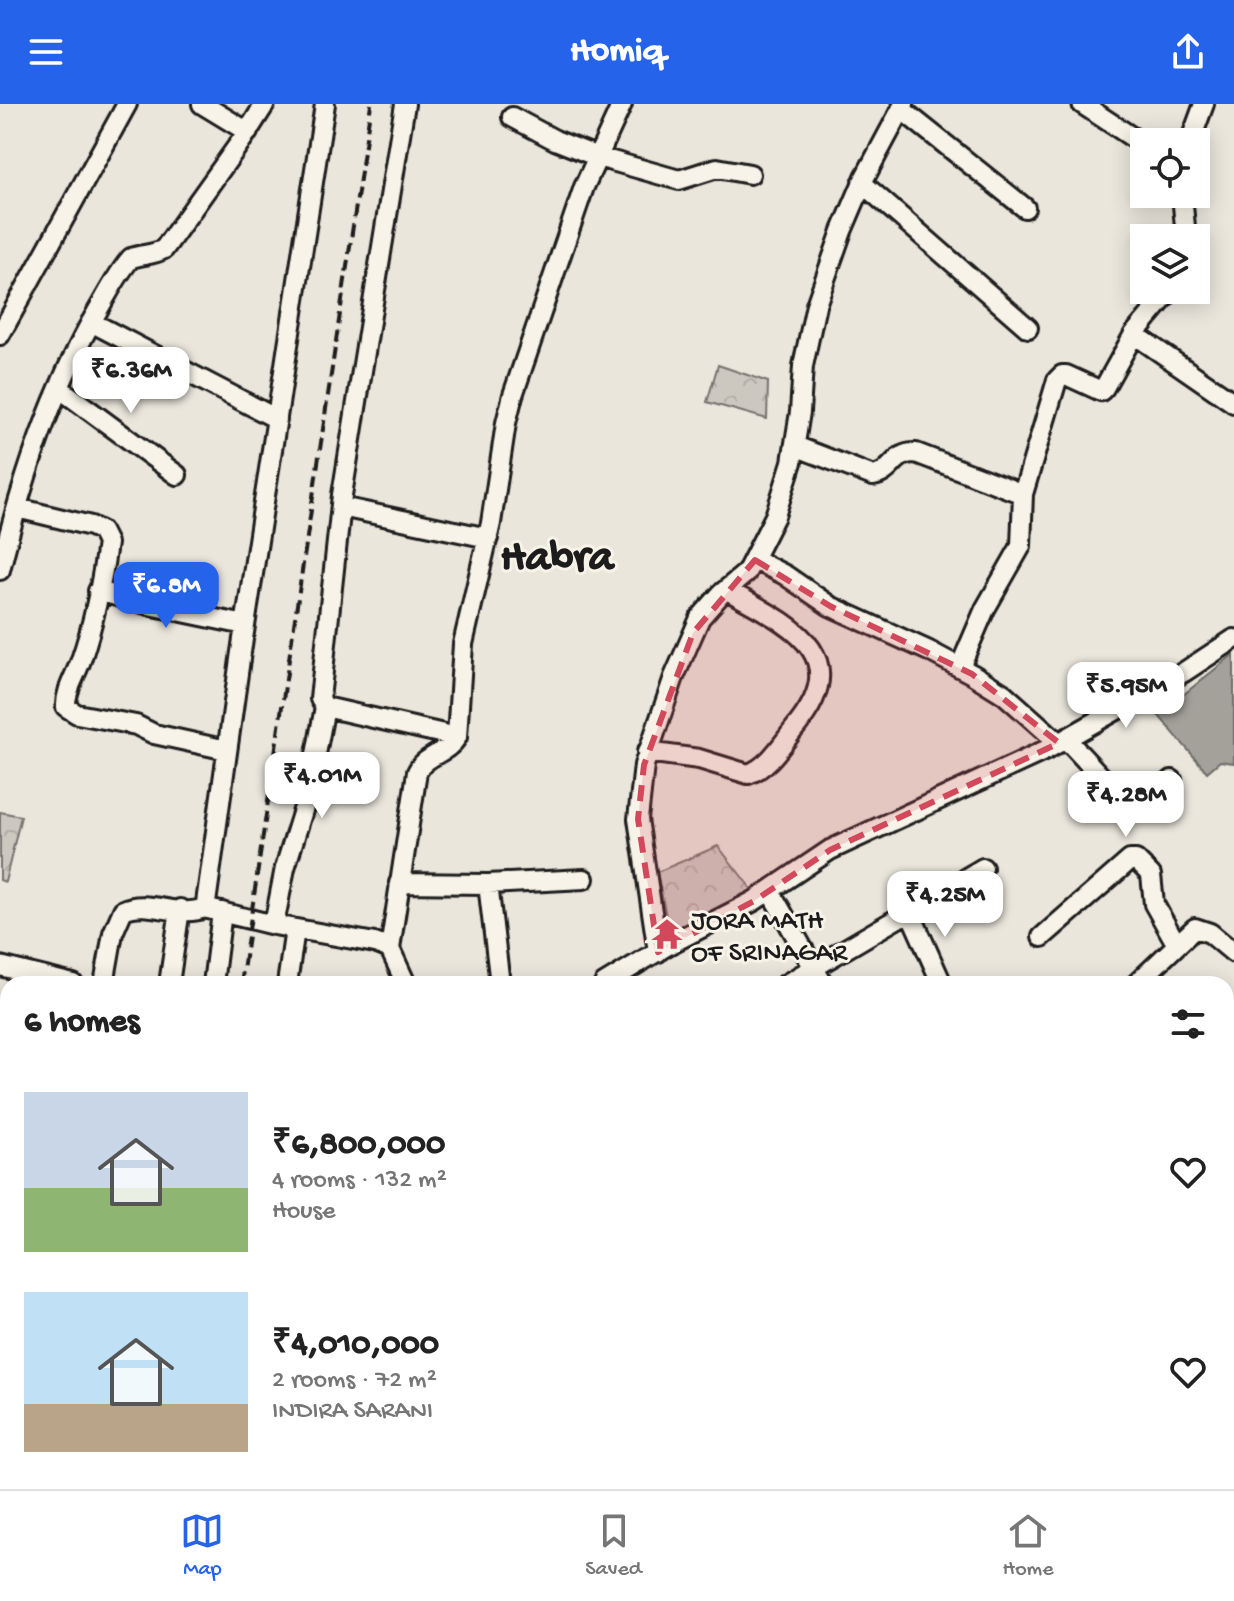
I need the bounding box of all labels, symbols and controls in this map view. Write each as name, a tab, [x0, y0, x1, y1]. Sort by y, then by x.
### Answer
icon: menu	[24, 30, 68, 74]
icon: share	[1166, 30, 1210, 74]
text: Homiq	[570, 31, 664, 74]
map controls	[1130, 128, 1210, 304]
button: locate	[1130, 128, 1210, 208]
button: layers	[1130, 224, 1210, 304]
pin: ₹6.36M	[66, 347, 196, 415]
text: ₹6.36M	[91, 357, 171, 388]
district label: Habra	[501, 534, 616, 586]
pin: ₹6.8M	[110, 562, 222, 630]
text: ₹6.8M	[132, 572, 200, 603]
pin: ₹5.95M	[1061, 662, 1191, 730]
text: ₹5.95M	[1085, 672, 1167, 703]
pin: ₹4.01M	[257, 752, 387, 820]
text: ₹4.01M	[283, 762, 361, 793]
pin: ₹4.28M	[1061, 771, 1191, 839]
text: ₹4.28M	[1086, 781, 1166, 812]
pin: ₹4.25M	[880, 871, 1010, 939]
text: ₹4.25M	[905, 881, 985, 912]
place label: JORA MATH OF SRINAGAR	[691, 906, 848, 971]
temple icon: JORA MATH OF SRINAGAR	[650, 917, 684, 951]
icon: filters	[1166, 1002, 1210, 1046]
text: 6 homes	[24, 1004, 139, 1044]
icon: home	[88, 1124, 184, 1220]
text: ₹6,800,000	[272, 1126, 445, 1166]
icon: heart	[1166, 1150, 1210, 1194]
text: 4 rooms · 132 m²	[272, 1166, 447, 1197]
text: House	[272, 1197, 336, 1228]
icon: home	[88, 1324, 184, 1420]
text: ₹4,010,000	[272, 1326, 439, 1366]
icon: heart	[1166, 1350, 1210, 1394]
text: 2 rooms · 72 m²	[272, 1366, 437, 1397]
text: INDIRA SARANI	[272, 1397, 433, 1428]
tab: Map	[180, 1509, 224, 1583]
tab: Saved	[585, 1509, 642, 1583]
tab: Home	[1003, 1509, 1054, 1583]

